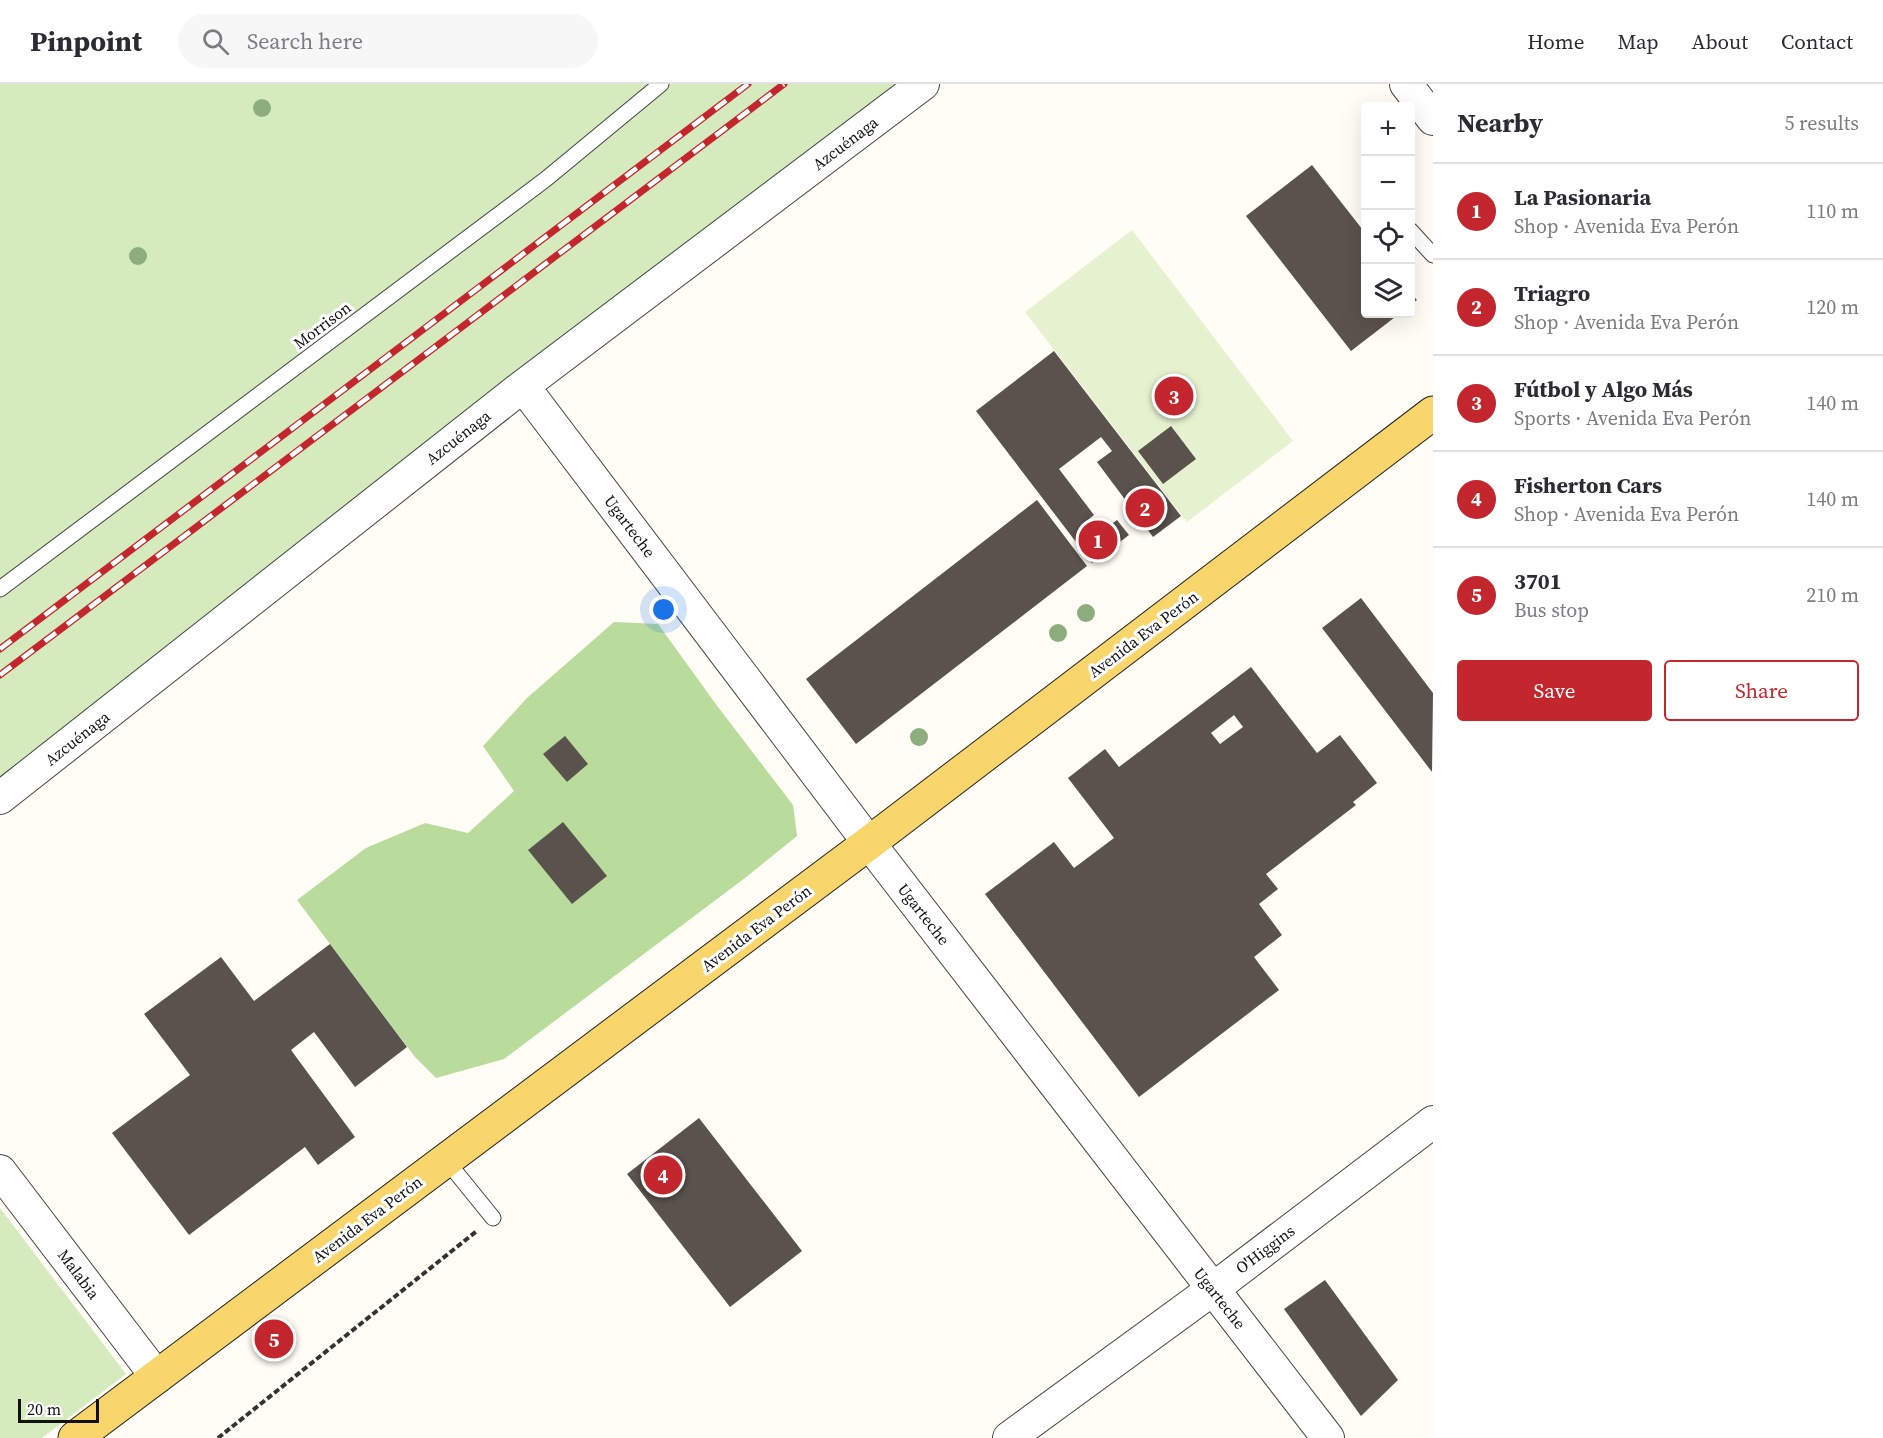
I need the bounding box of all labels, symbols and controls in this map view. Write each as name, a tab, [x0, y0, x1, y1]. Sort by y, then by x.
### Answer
search box	[178, 14, 598, 68]
text: Pinpoint	[30, 22, 142, 60]
icon: search	[199, 25, 232, 58]
text: Search here	[247, 26, 363, 56]
text: Home	[1527, 27, 1585, 56]
text: Map	[1618, 27, 1659, 56]
text: About	[1692, 27, 1748, 56]
text: Contact	[1781, 27, 1853, 56]
map controls	[1361, 102, 1415, 318]
button: +	[1361, 102, 1415, 156]
text: Nearby	[1457, 105, 1543, 141]
text: 5 results	[1784, 109, 1859, 137]
street label: Azcuénaga	[808, 111, 883, 175]
button: −	[1361, 156, 1415, 210]
text: La Pasionaria	[1514, 182, 1651, 212]
text: 1	[1471, 197, 1482, 225]
text: 110 m	[1806, 197, 1859, 225]
button: locate	[1361, 210, 1415, 264]
text: Shop · Avenida Eva Perón	[1514, 212, 1739, 240]
button: layers	[1361, 264, 1415, 318]
text: Triagro	[1514, 278, 1590, 308]
text: 2	[1471, 293, 1482, 321]
text: 120 m	[1806, 293, 1859, 321]
street label: Morrison	[289, 296, 355, 354]
text: Shop · Avenida Eva Perón	[1514, 308, 1739, 336]
pin: 3	[1154, 374, 1194, 418]
text: Fútbol y Algo Más	[1514, 374, 1693, 404]
text: 3	[1471, 389, 1482, 417]
text: 140 m	[1806, 389, 1859, 417]
street label: Azcuénaga	[421, 404, 496, 469]
text: Sports · Avenida Eva Perón	[1514, 404, 1751, 432]
text: Fisherton Cars	[1514, 470, 1662, 500]
text: 4	[1471, 485, 1482, 513]
text: 140 m	[1806, 485, 1859, 513]
pin: 2	[1126, 486, 1164, 530]
street label: Ugarteche	[599, 490, 661, 562]
text: Shop · Avenida Eva Perón	[1514, 500, 1739, 528]
pin: 1	[1078, 518, 1118, 562]
text: 3701	[1514, 566, 1562, 596]
text: 5	[1471, 581, 1482, 609]
text: 210 m	[1806, 581, 1859, 609]
street label: Avenida Eva Perón	[1084, 585, 1203, 683]
your location	[649, 595, 678, 624]
text: Bus stop	[1514, 596, 1589, 624]
button: Save	[1457, 660, 1652, 721]
button: Share	[1664, 660, 1859, 721]
street label: Azcuénaga	[40, 705, 115, 770]
street label: Avenida Eva Perón	[697, 879, 816, 977]
street label: Ugarteche	[893, 879, 955, 949]
pin: 4	[644, 1152, 682, 1198]
street label: Avenida Eva Perón	[308, 1170, 427, 1268]
street label: O'Higgins	[1231, 1219, 1299, 1279]
street label: Malabia	[53, 1245, 105, 1304]
street label: Ugarteche	[1189, 1263, 1251, 1333]
pin: 5	[254, 1316, 294, 1362]
scale bar	[18, 1396, 99, 1424]
text: 20 m	[27, 1398, 61, 1420]

